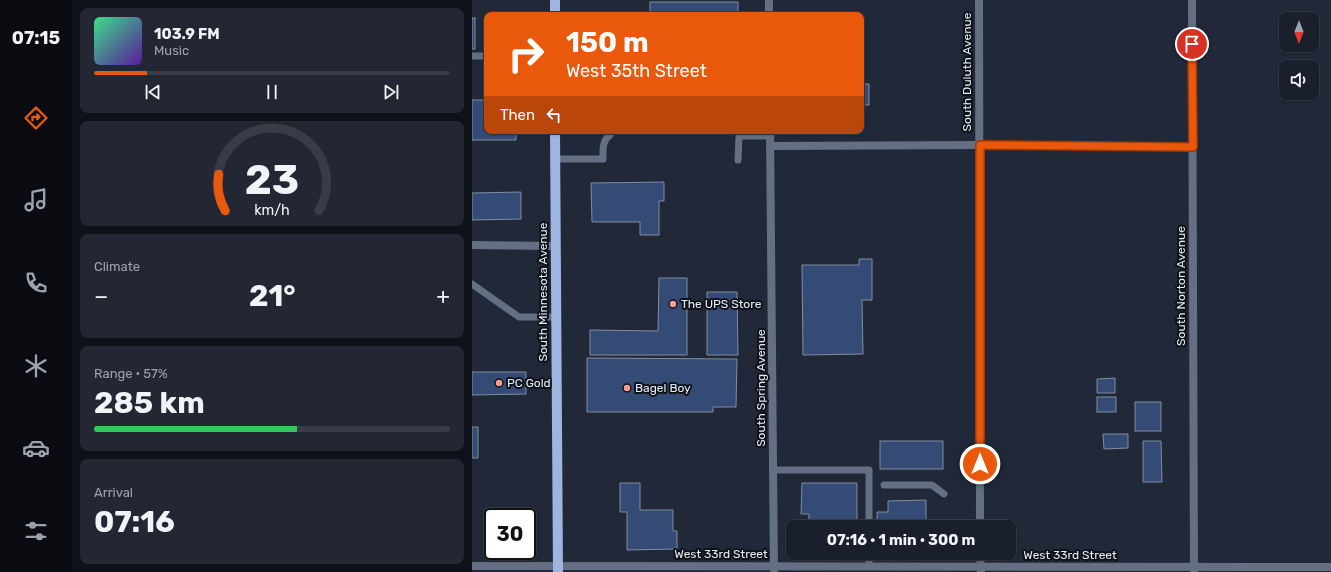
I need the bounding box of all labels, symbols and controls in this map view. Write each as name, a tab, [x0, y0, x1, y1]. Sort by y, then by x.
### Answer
street label: South Duluth Avenue	[960, 12, 974, 131]
north arrow	[1279, 12, 1319, 52]
map controls	[1279, 12, 1319, 100]
text: 103.9 FM	[154, 25, 220, 43]
text: 150 m	[566, 26, 649, 59]
text: 07:15	[12, 27, 60, 49]
pin	[1175, 27, 1209, 61]
icon: right	[500, 28, 552, 80]
icon: arrive	[1181, 33, 1203, 55]
text: Music	[154, 43, 189, 58]
text: West 35th Street	[566, 60, 707, 82]
button: sound	[1279, 60, 1319, 100]
icon: previous	[142, 81, 164, 103]
icon: pause	[261, 81, 283, 103]
icon: next	[380, 81, 402, 103]
icon: directions	[22, 104, 50, 132]
icon: left	[543, 104, 565, 126]
text: Then	[500, 106, 535, 124]
text: 23	[245, 155, 299, 204]
icon: music	[22, 186, 50, 214]
text: km/h	[254, 202, 290, 219]
street label: South Minnesota Avenue	[536, 222, 550, 362]
street label: South Norton Avenue	[1174, 226, 1188, 346]
text: Climate	[94, 259, 140, 274]
icon: phone	[22, 269, 50, 297]
text: 21°	[249, 278, 296, 314]
text: −	[94, 283, 108, 310]
text: +	[436, 283, 450, 310]
place label: The UPS Store	[681, 297, 762, 311]
marker: The UPS Store	[668, 299, 678, 309]
street label: South Spring Avenue	[754, 329, 768, 447]
icon: climate	[22, 352, 50, 380]
text: Range · 57%	[94, 366, 168, 381]
place label: PC Gold	[507, 376, 551, 390]
marker: PC Gold	[494, 378, 504, 388]
place label: Bagel Boy	[635, 381, 691, 395]
marker: Bagel Boy	[622, 383, 632, 393]
text: 285 km	[94, 385, 205, 421]
icon: car	[22, 434, 50, 462]
position arrow	[959, 443, 1001, 485]
text: Arrival	[94, 485, 133, 500]
text: 07:16	[94, 504, 175, 540]
speed limit sign: 30	[484, 508, 536, 560]
icon: filters	[22, 517, 50, 545]
text: 07:16 · 1 min · 300 m	[827, 531, 975, 549]
street label: West 33rd Street	[674, 547, 768, 561]
street label: West 33rd Street	[1023, 548, 1117, 562]

